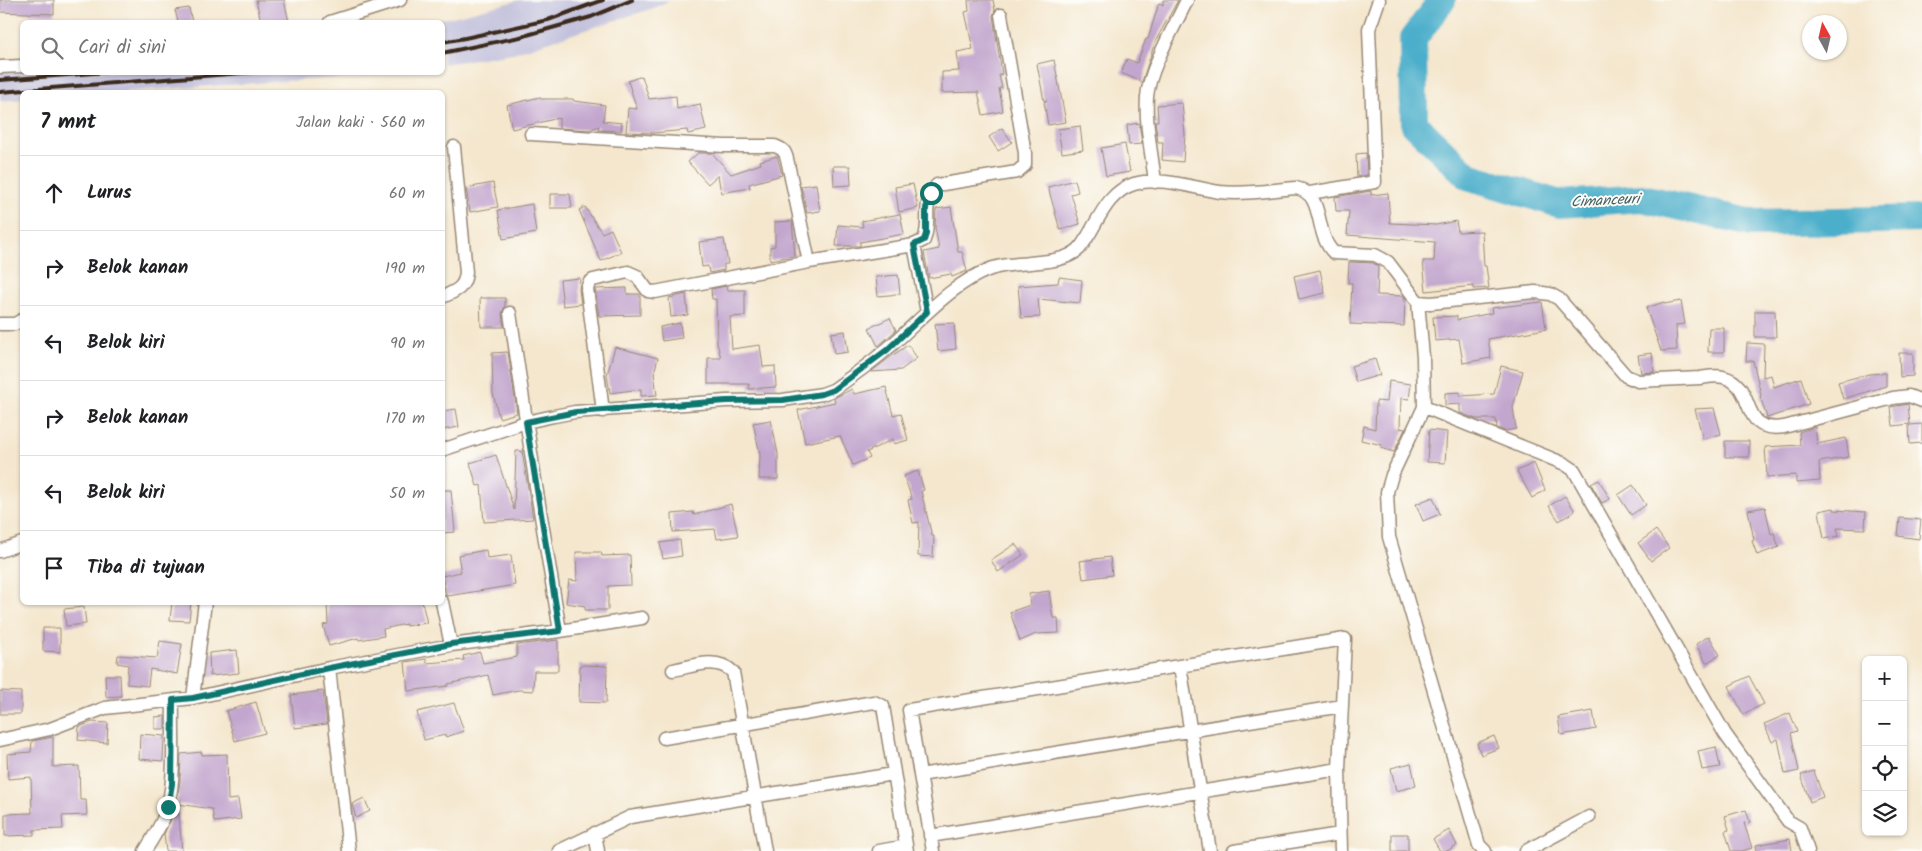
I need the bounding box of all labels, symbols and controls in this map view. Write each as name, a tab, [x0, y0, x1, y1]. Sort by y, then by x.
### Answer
north arrow	[1802, 15, 1847, 60]
search box	[20, 20, 445, 75]
text: Cari di sini	[78, 33, 166, 63]
icon: search	[38, 34, 66, 62]
text: 7 mnt	[40, 106, 96, 139]
text: Jalan kaki · 560 m	[296, 110, 425, 135]
text: Lurus	[87, 178, 132, 208]
icon: ahead	[40, 179, 68, 207]
text: 60 m	[389, 181, 425, 206]
route start	[920, 182, 943, 205]
water label: Cimanceuri	[1570, 187, 1643, 215]
text: Belok kanan	[87, 253, 188, 283]
icon: right	[40, 254, 68, 282]
text: 190 m	[385, 256, 425, 281]
text: Belok kiri	[87, 328, 165, 358]
icon: left	[40, 329, 68, 357]
text: 90 m	[390, 331, 425, 356]
text: Belok kanan	[87, 403, 188, 433]
icon: right	[40, 404, 68, 432]
text: 170 m	[385, 406, 425, 431]
text: Belok kiri	[87, 478, 165, 508]
icon: left	[40, 479, 68, 507]
text: 50 m	[389, 481, 425, 506]
text: Tiba di tujuan	[87, 553, 205, 583]
icon: arrive	[40, 554, 68, 582]
map controls	[1862, 656, 1907, 836]
button: +	[1862, 656, 1907, 701]
button: −	[1862, 701, 1907, 746]
button: locate	[1862, 746, 1907, 791]
button: layers	[1862, 791, 1907, 836]
route end	[157, 796, 180, 819]

